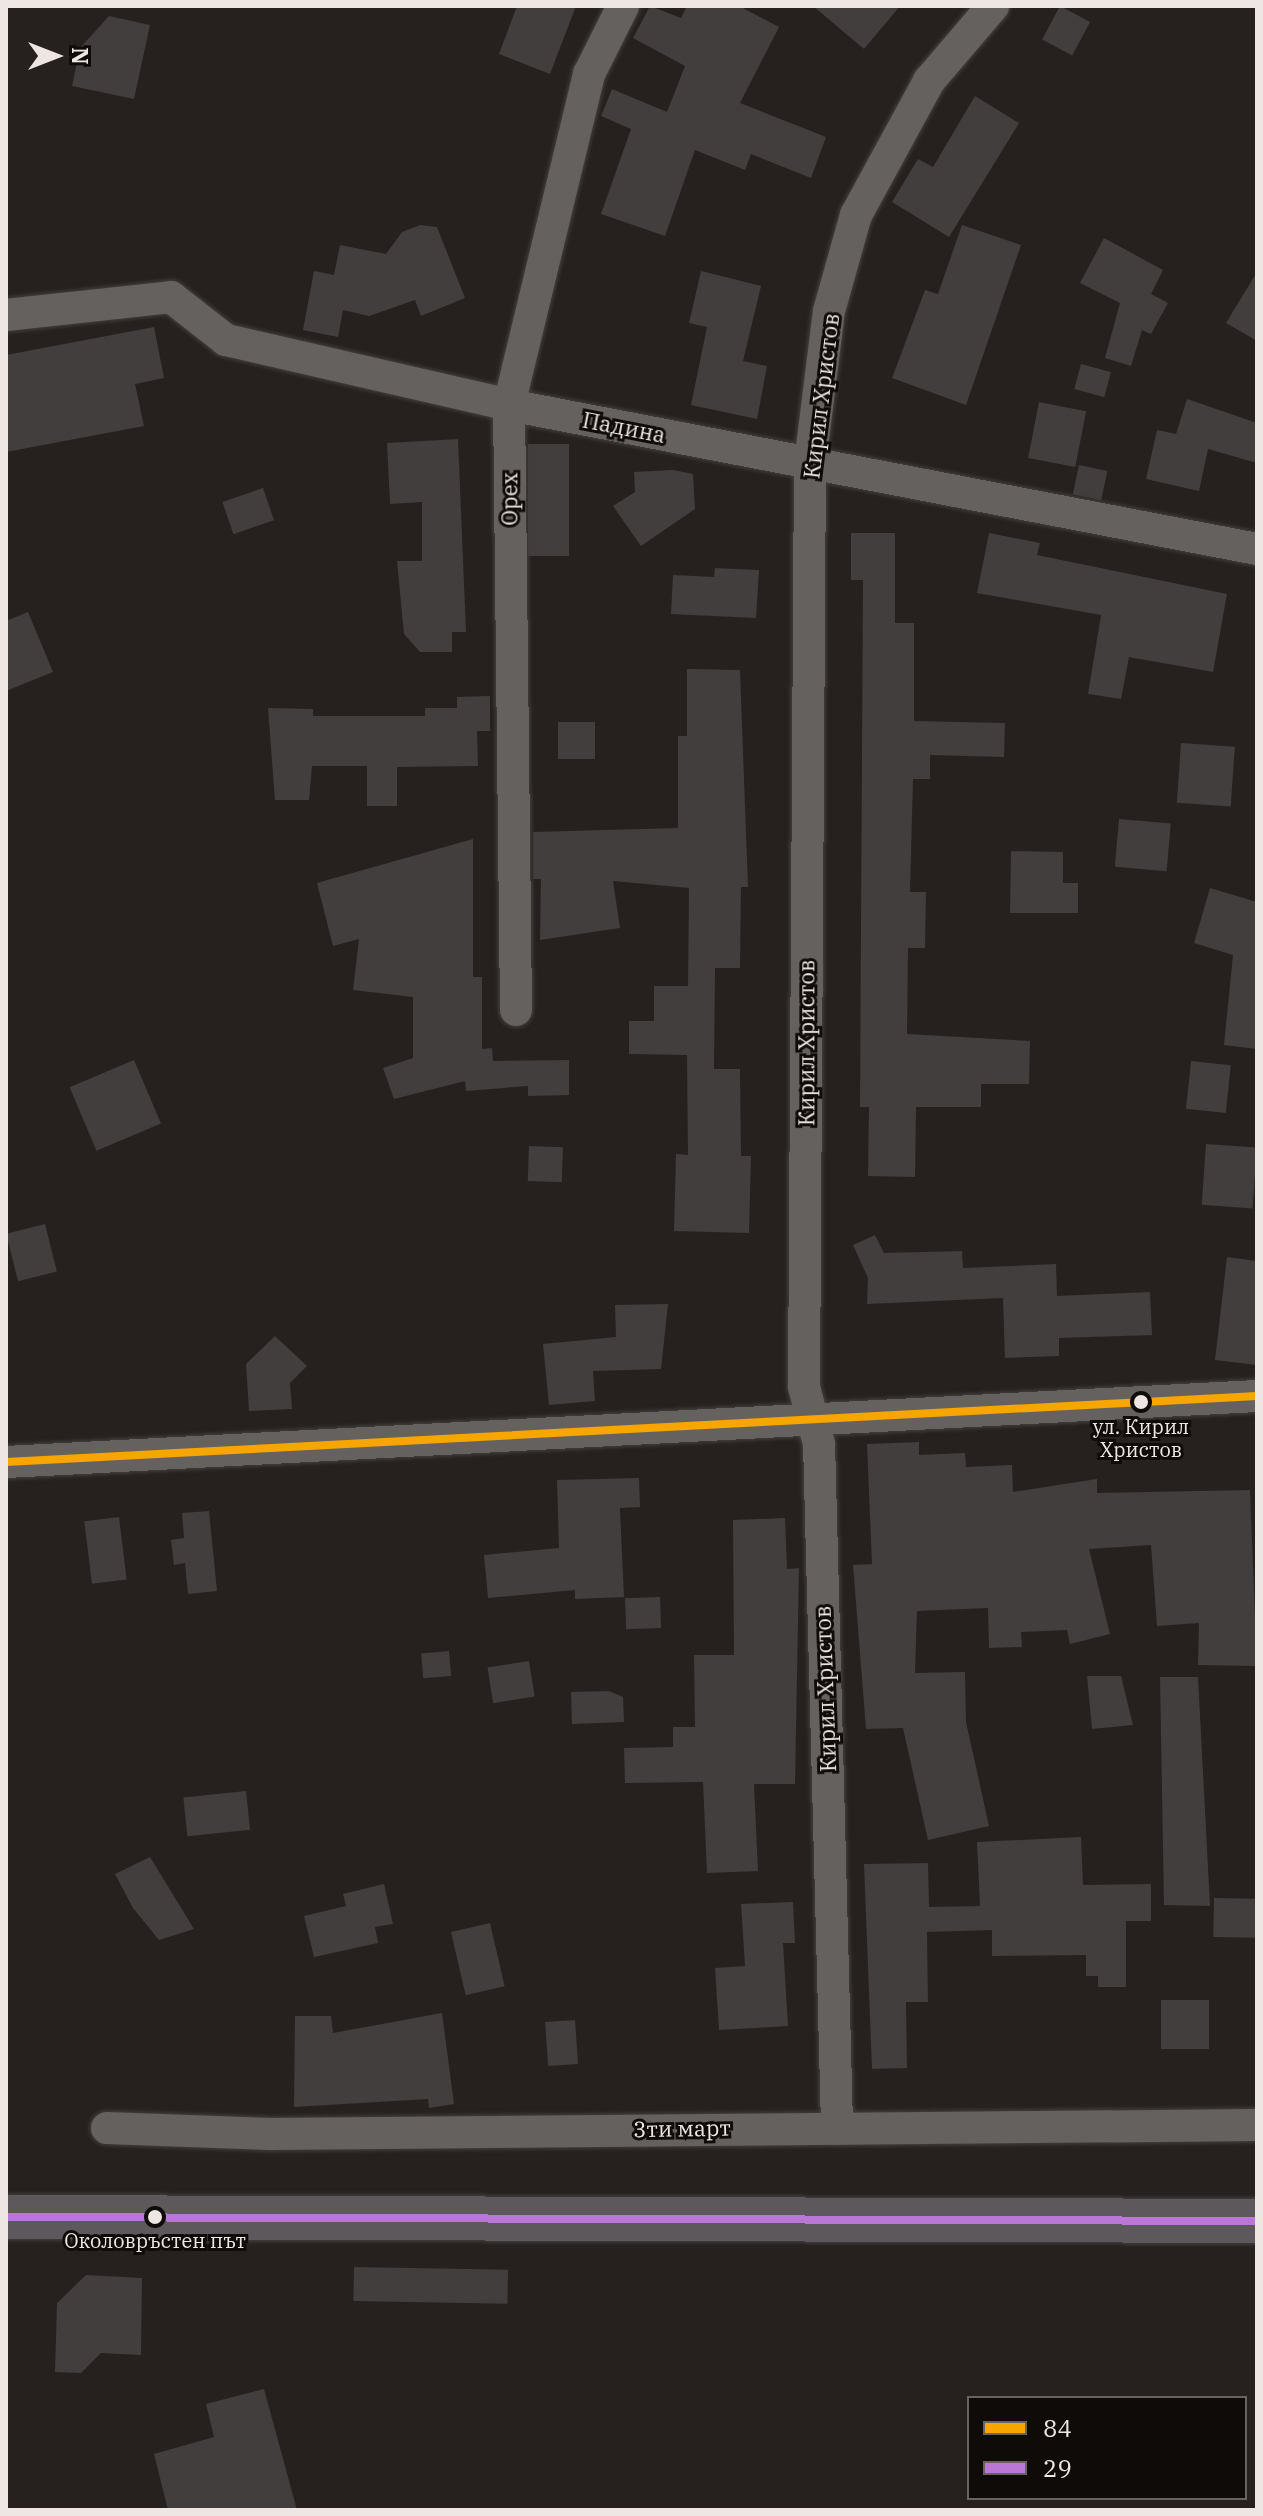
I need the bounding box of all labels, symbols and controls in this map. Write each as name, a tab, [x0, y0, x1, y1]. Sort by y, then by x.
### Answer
north arrow	[16, 16, 96, 96]
text: N	[66, 47, 95, 65]
street label: Кирил Христов	[798, 312, 844, 480]
street label: Падина	[580, 406, 668, 448]
street label: Орех	[496, 472, 522, 526]
street label: Кирил Христов	[793, 960, 819, 1126]
marker: ул. Кирил Христов	[1133, 1394, 1149, 1410]
place label: ул. Кирил Христов	[1093, 1414, 1189, 1461]
street label: Кирил Христов	[809, 1605, 841, 1773]
street label: 3ти март	[633, 2114, 731, 2142]
marker: Околовръстен път	[147, 2209, 163, 2225]
place label: Околовръстен път	[64, 2228, 246, 2252]
legend	[967, 2396, 1247, 2500]
text: 84	[1043, 2412, 1072, 2444]
text: 29	[1043, 2452, 1072, 2484]

